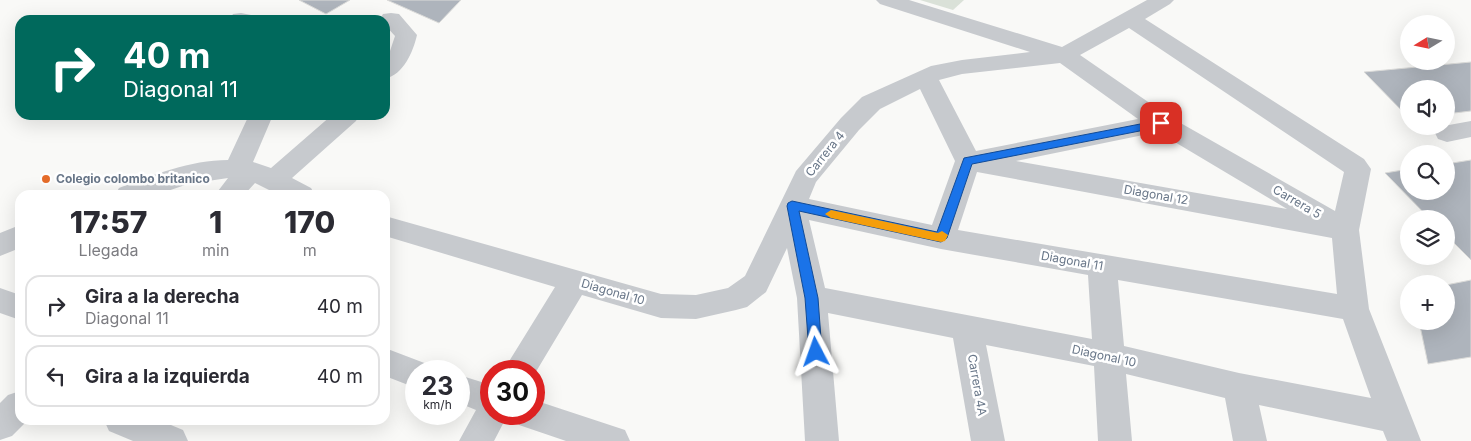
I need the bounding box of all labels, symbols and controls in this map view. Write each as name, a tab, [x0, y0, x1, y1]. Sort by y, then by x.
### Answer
north arrow	[1400, 15, 1455, 70]
map controls	[1400, 15, 1455, 330]
text: 40 m	[123, 34, 211, 76]
icon: right	[40, 35, 105, 100]
text: Diagonal 11	[123, 76, 238, 102]
button: sound	[1400, 80, 1455, 135]
pin	[1140, 102, 1182, 144]
icon: arrive	[1147, 109, 1175, 137]
street label: Carrera 4	[802, 128, 848, 179]
button: search	[1400, 145, 1455, 200]
place label: Colegio colombo britanico	[56, 171, 210, 186]
marker: Colegio colombo britanico	[40, 173, 52, 185]
street label: Diagonal 12	[1123, 181, 1189, 208]
street label: Carrera 5	[1270, 182, 1324, 221]
text: 17:57	[70, 204, 147, 240]
text: 1	[209, 204, 222, 240]
text: 170	[284, 204, 335, 240]
button: layers	[1400, 210, 1455, 265]
text: Llegada	[79, 240, 138, 260]
text: min	[202, 240, 229, 260]
text: m	[303, 240, 317, 260]
street label: Diagonal 11	[1040, 248, 1104, 273]
street label: Diagonal 10	[580, 275, 647, 308]
button: +	[1400, 275, 1455, 330]
text: Gira a la derecha	[85, 285, 240, 308]
icon: right	[42, 292, 70, 320]
text: 40 m	[317, 295, 363, 318]
text: Diagonal 11	[85, 308, 169, 328]
position arrow	[789, 325, 841, 377]
street label: Diagonal 10	[1071, 341, 1138, 370]
street label: Carrera 4A	[965, 353, 990, 417]
speed limit sign: 30	[480, 360, 545, 425]
icon: left	[42, 362, 70, 390]
text: Gira a la izquierda	[85, 365, 250, 388]
text: 40 m	[317, 365, 363, 388]
text: 23	[422, 371, 453, 401]
text: km/h	[423, 397, 452, 412]

